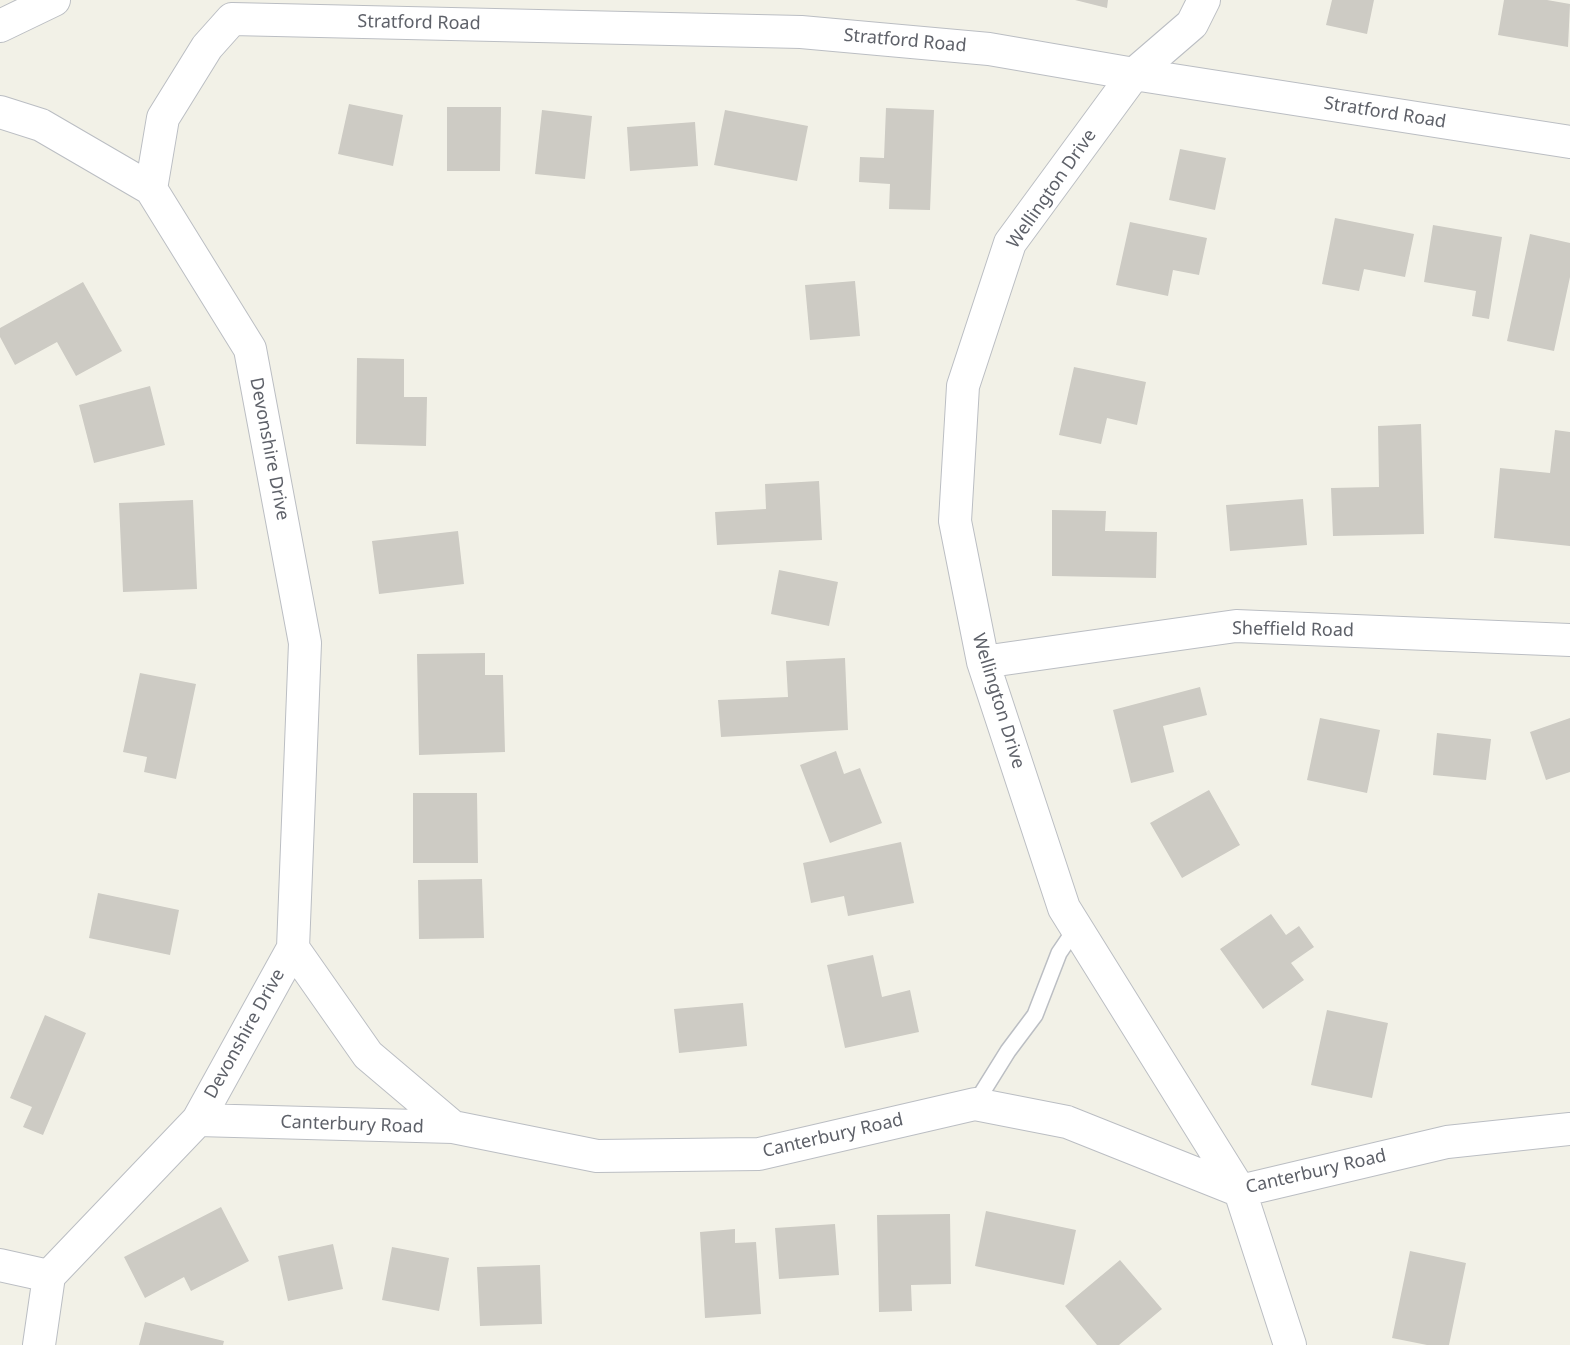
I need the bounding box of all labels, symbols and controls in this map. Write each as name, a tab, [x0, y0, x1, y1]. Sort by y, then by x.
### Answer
street label: Stratford Road	[357, 11, 481, 35]
street label: Stratford Road	[843, 25, 967, 57]
street label: Stratford Road	[1322, 93, 1448, 133]
street label: Wellington Drive	[1003, 125, 1101, 253]
street label: Devonshire Drive	[245, 376, 293, 522]
street label: Sheffield Road	[1232, 618, 1354, 642]
street label: Wellington Drive	[967, 631, 1029, 771]
street label: Devonshire Drive	[200, 965, 290, 1103]
street label: Canterbury Road	[761, 1109, 905, 1163]
street label: Canterbury Road	[280, 1112, 424, 1138]
street label: Canterbury Road	[1244, 1145, 1388, 1199]

